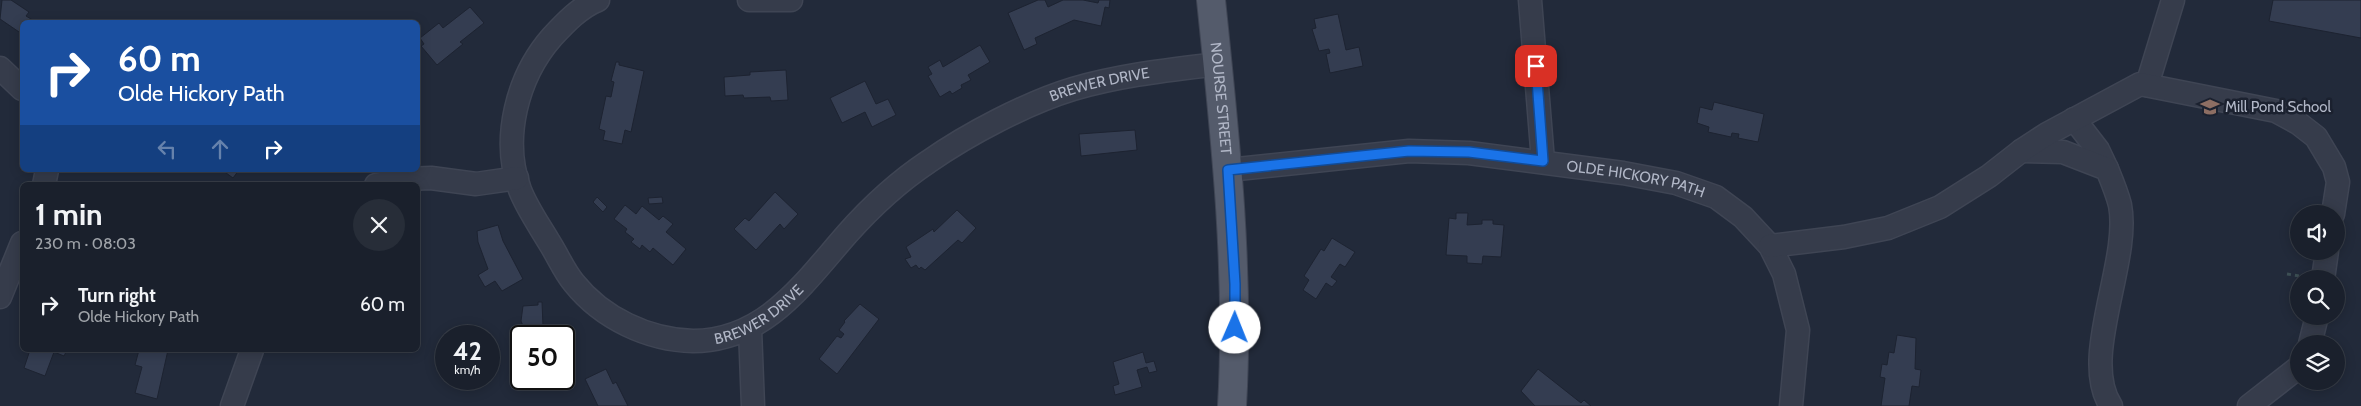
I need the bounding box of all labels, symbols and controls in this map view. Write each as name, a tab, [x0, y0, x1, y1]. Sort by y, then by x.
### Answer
text: 60 m	[118, 37, 201, 80]
icon: right	[35, 40, 100, 105]
street label: NOURSE STREET	[1206, 41, 1235, 155]
pin	[1515, 45, 1557, 87]
icon: arrive	[1522, 52, 1550, 80]
street label: BREWER DRIVE	[1047, 64, 1151, 105]
text: Olde Hickory Path	[118, 80, 285, 107]
school or university icon: Mill Pond School	[2199, 96, 2221, 118]
place label: Mill Pond School	[2225, 98, 2332, 116]
icon: left	[153, 135, 181, 163]
icon: ahead	[206, 135, 234, 163]
icon: right	[259, 135, 287, 163]
street label: OLDE HICKORY PATH	[1566, 157, 1707, 201]
text: 1 min	[35, 196, 103, 233]
button: close	[353, 199, 405, 251]
map controls	[2290, 205, 2345, 390]
button: sound	[2290, 205, 2345, 260]
text: 230 m · 08:03	[35, 234, 136, 253]
button: search	[2290, 270, 2345, 325]
street label: BREWER DRIVE	[713, 281, 807, 348]
text: Turn right	[78, 284, 156, 307]
icon: right	[35, 291, 63, 319]
text: 60 m	[360, 293, 405, 316]
position arrow	[1208, 301, 1260, 353]
text: Olde Hickory Path	[78, 307, 199, 326]
speed limit sign: 50	[510, 325, 575, 390]
button: layers	[2290, 335, 2345, 390]
text: 42	[453, 336, 482, 366]
text: km/h	[454, 362, 481, 377]

